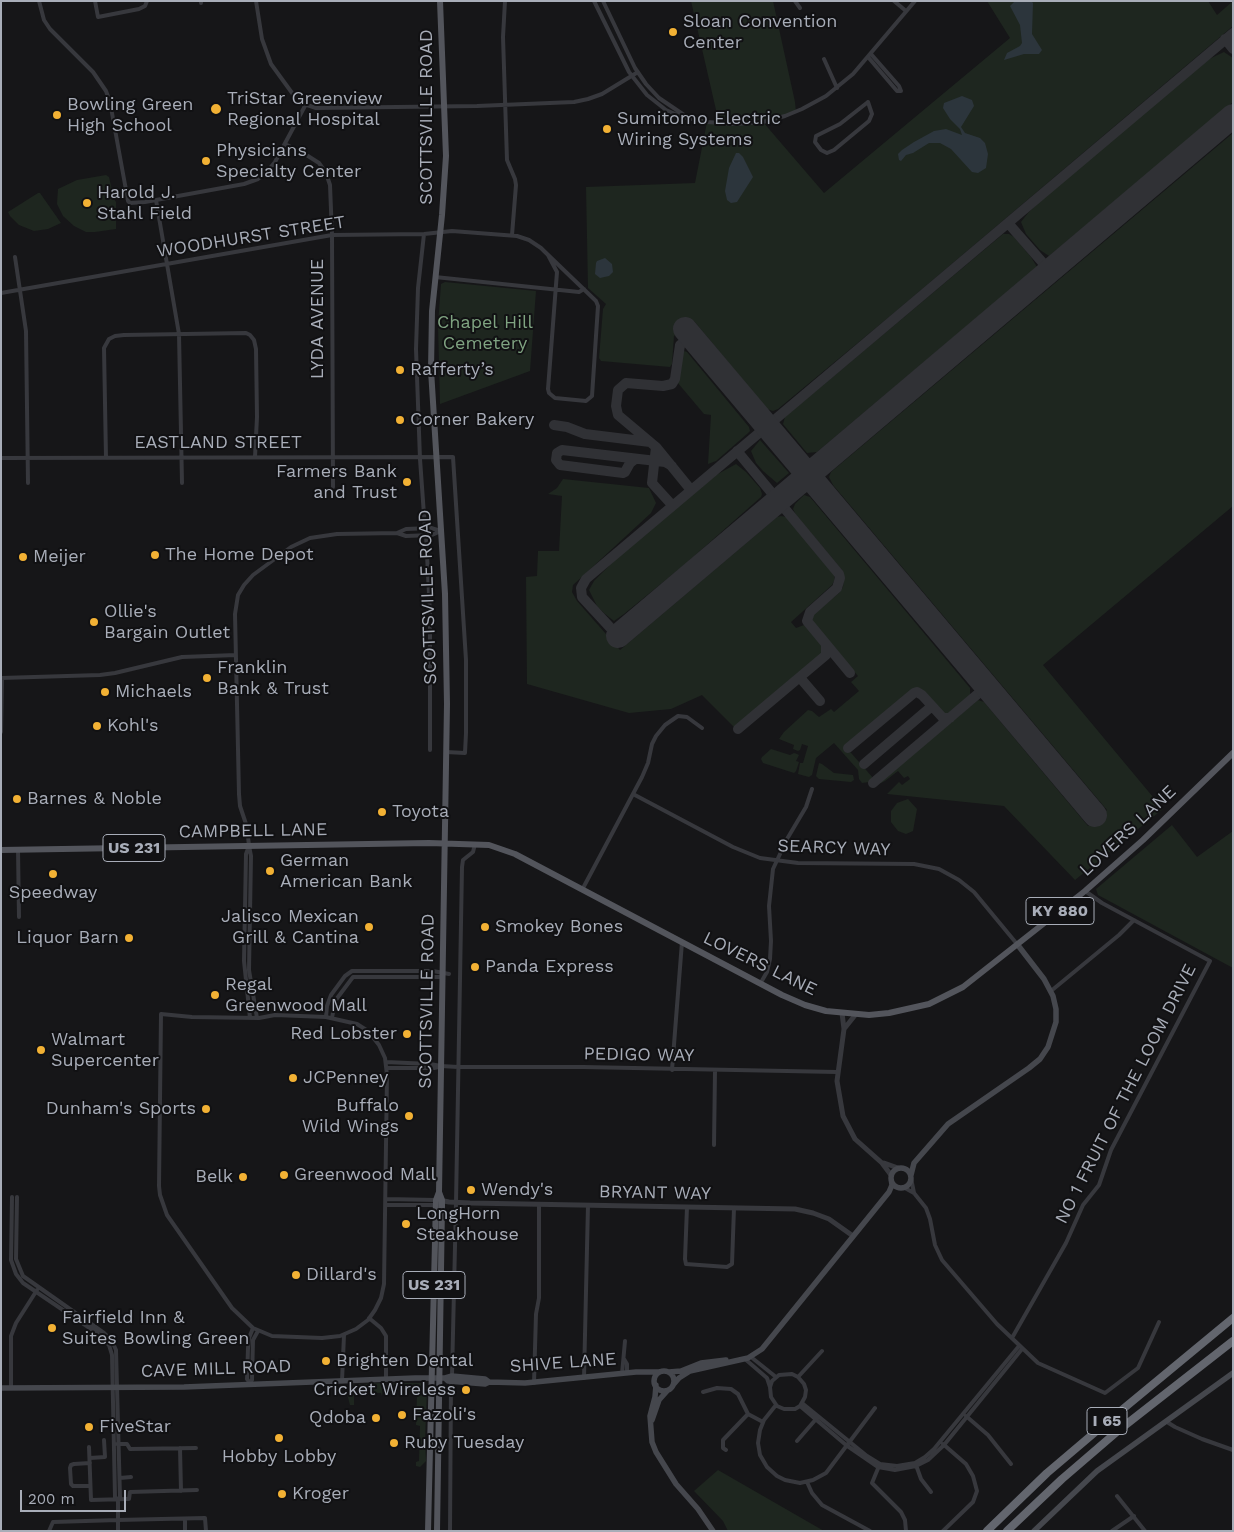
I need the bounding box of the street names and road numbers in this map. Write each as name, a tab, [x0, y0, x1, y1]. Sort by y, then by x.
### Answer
street label: SCOTTSVILLE ROAD	[416, 29, 438, 205]
street label: WOODHURST STREET	[155, 211, 347, 263]
street label: LYDA AVENUE	[307, 259, 329, 379]
street label: EASTLAND STREET	[134, 432, 302, 454]
street label: SCOTTSVILLE ROAD	[414, 509, 442, 685]
street label: LOVERS LANE	[1075, 781, 1181, 881]
street label: CAMPBELL LANE	[178, 819, 328, 843]
road number: US 231	[103, 834, 165, 861]
street label: SEARCY WAY	[777, 835, 891, 861]
road number: KY 880	[1026, 898, 1094, 924]
street label: SCOTTSVILLE ROAD	[415, 913, 439, 1089]
street label: LOVERS LANE	[700, 927, 820, 1001]
street label: NO 1 FRUIT OF THE LOOM DRIVE	[1051, 961, 1201, 1227]
street label: PEDIGO WAY	[583, 1043, 695, 1067]
street label: BRYANT WAY	[599, 1181, 711, 1205]
road number: US 231	[403, 1272, 465, 1298]
street label: SHIVE LANE	[509, 1349, 617, 1377]
street label: CAVE MILL ROAD	[140, 1356, 292, 1382]
road number: I 65	[1087, 1408, 1127, 1434]

